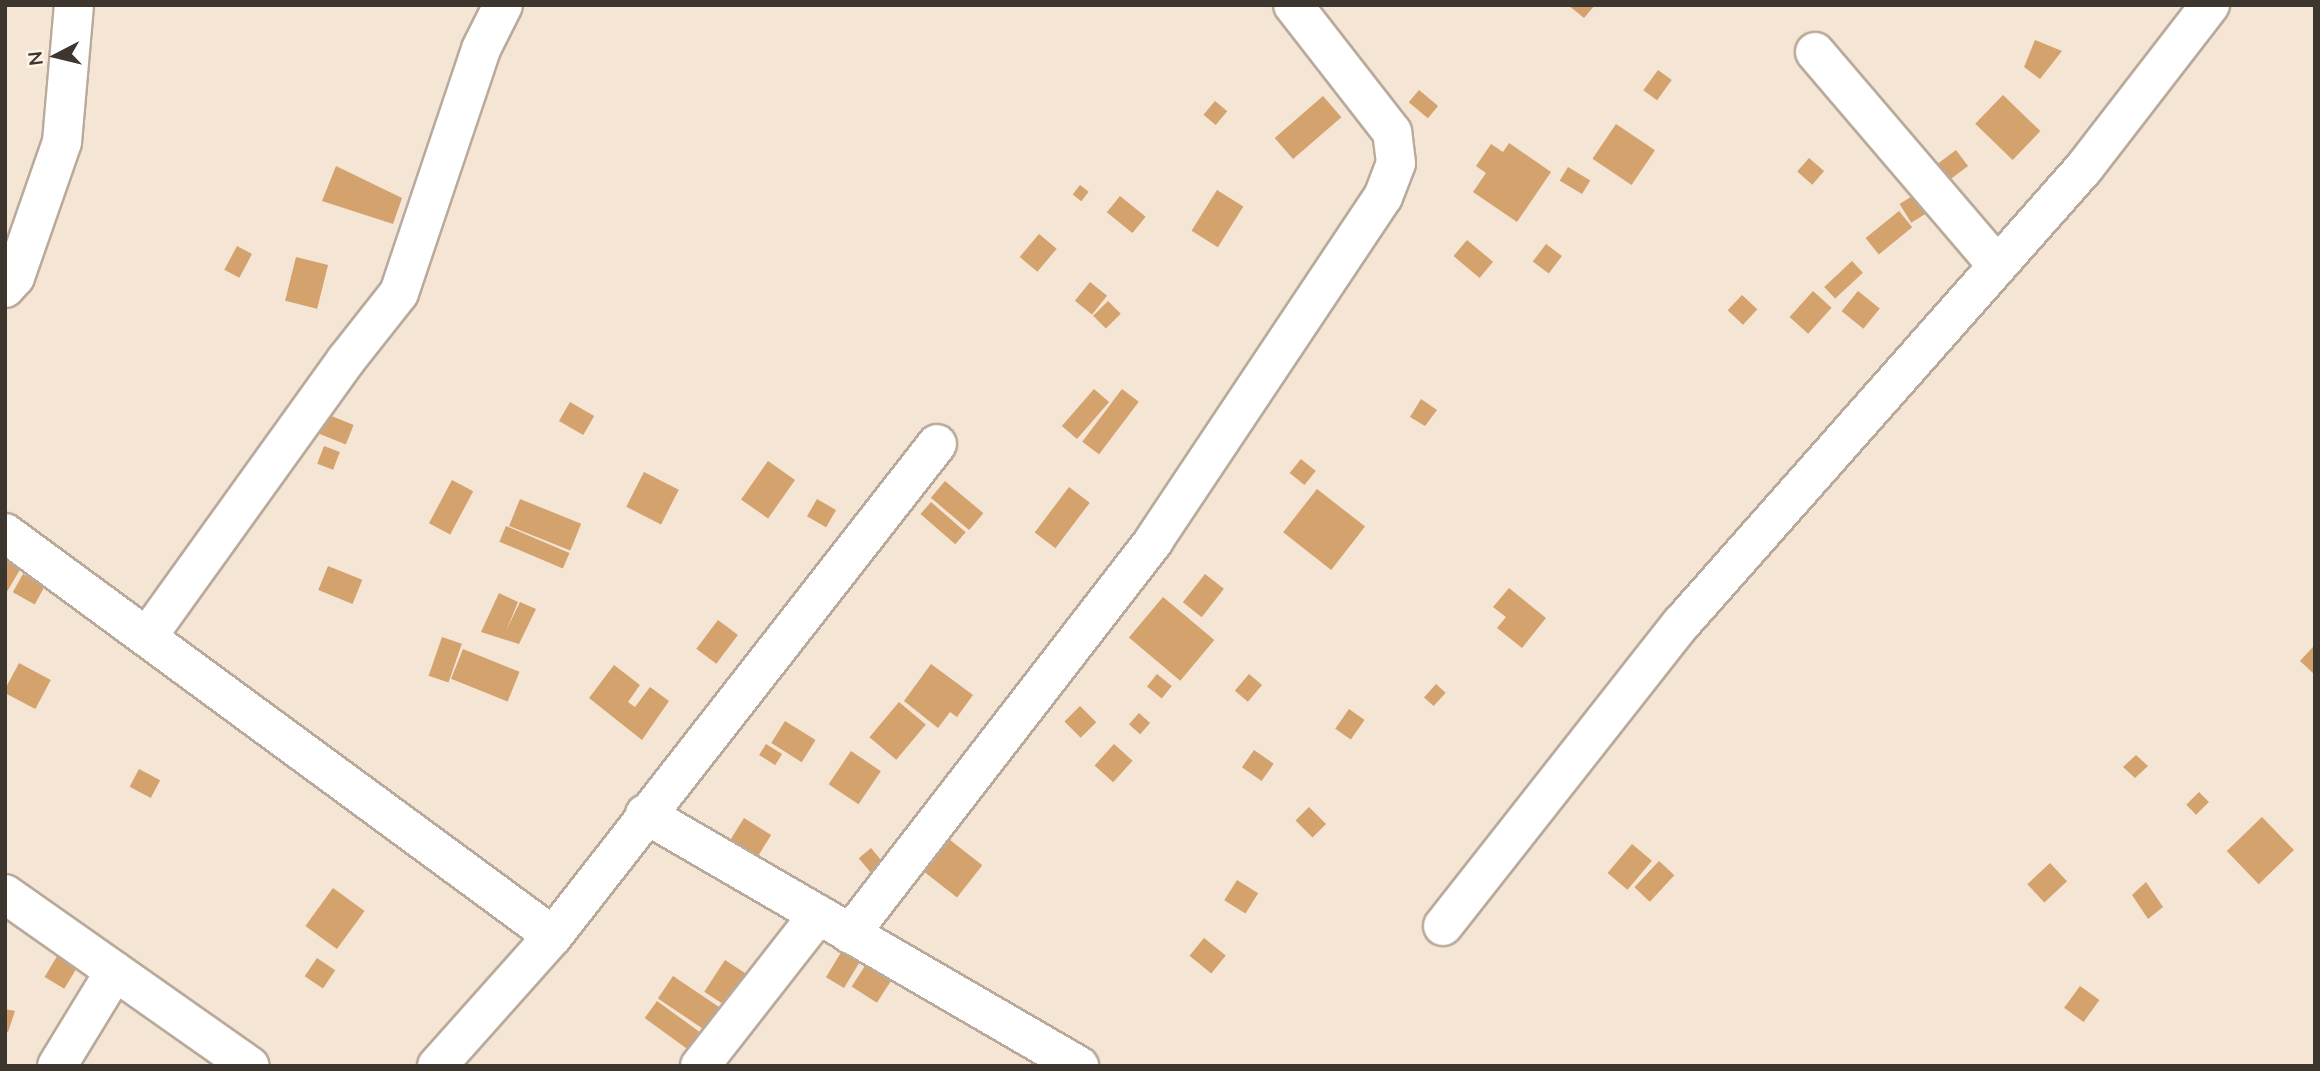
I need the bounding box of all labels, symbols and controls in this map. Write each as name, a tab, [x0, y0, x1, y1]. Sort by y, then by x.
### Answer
north arrow	[21, 21, 91, 91]
text: N	[22, 50, 48, 67]

